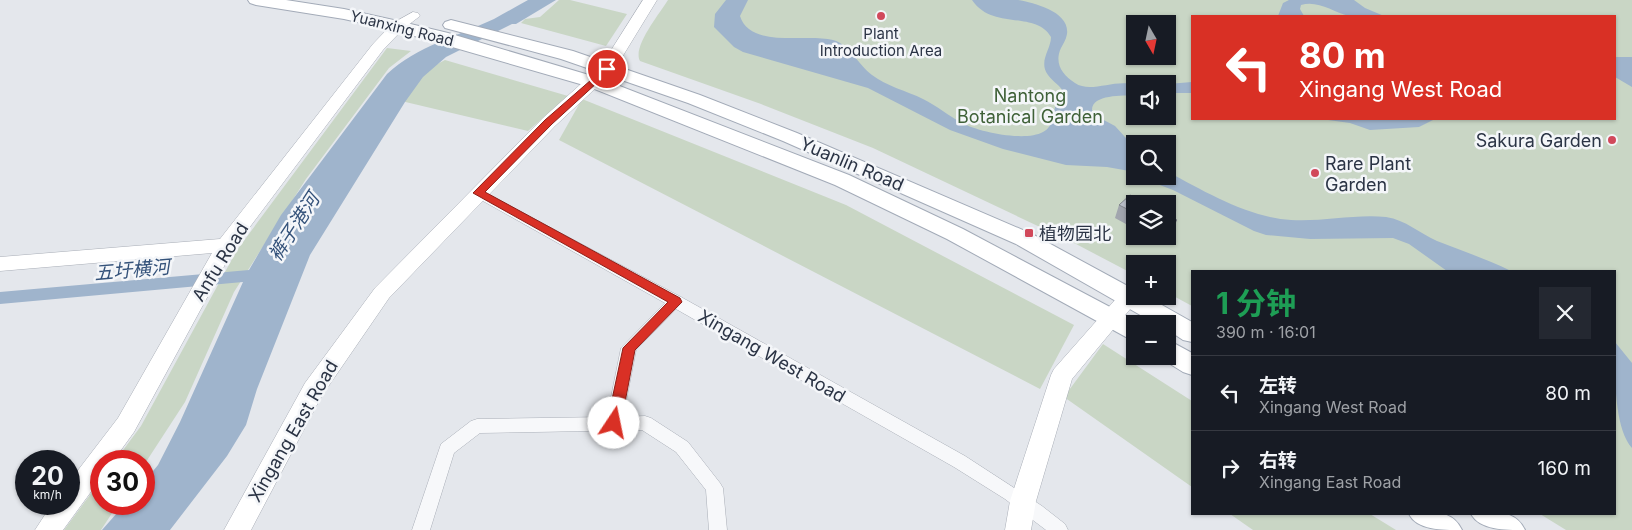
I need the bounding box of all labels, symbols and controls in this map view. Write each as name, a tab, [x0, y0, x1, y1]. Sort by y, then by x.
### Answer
street label: Yuanxing Road	[348, 6, 456, 50]
marker: Plant Introduction Area	[875, 10, 887, 22]
north arrow	[1126, 15, 1176, 65]
map controls	[1126, 15, 1176, 365]
place label: Plant Introduction Area	[820, 24, 942, 60]
text: 80 m	[1299, 34, 1386, 76]
icon: left	[1216, 35, 1281, 100]
pin	[586, 48, 628, 90]
icon: arrive	[593, 55, 621, 83]
button: sound	[1126, 75, 1176, 125]
text: Xingang West Road	[1299, 76, 1502, 102]
park label: Nantong Botanical Garden	[957, 85, 1103, 127]
place label: Sakura Garden	[1476, 130, 1602, 151]
street label: Yuanlin Road	[797, 133, 907, 195]
marker: Sakura Garden	[1606, 134, 1618, 146]
button: search	[1126, 135, 1176, 185]
place label: Rare Plant Garden	[1325, 153, 1411, 195]
marker: Rare Plant Garden	[1309, 167, 1321, 179]
water label: 裤子港河	[264, 186, 327, 265]
button: layers	[1126, 195, 1176, 245]
street label: Anfu Road	[188, 219, 252, 305]
place label: 植物园北	[1039, 223, 1111, 244]
marker: 植物园北	[1023, 227, 1035, 239]
water label: 五圩横河	[93, 255, 175, 285]
button: +	[1126, 255, 1176, 305]
text: 1 分钟	[1216, 285, 1296, 321]
button: close	[1539, 287, 1591, 339]
street label: Xingang West Road	[695, 305, 849, 407]
button: −	[1126, 315, 1176, 365]
text: 390 m · 16:01	[1216, 322, 1316, 342]
street label: Xingang East Road	[244, 356, 342, 506]
text: 左转	[1259, 374, 1297, 397]
icon: left	[1216, 379, 1244, 407]
text: 80 m	[1545, 382, 1591, 405]
position arrow	[587, 396, 639, 448]
text: Xingang West Road	[1259, 397, 1407, 417]
text: 右转	[1259, 449, 1297, 472]
speed limit sign: 30	[90, 450, 155, 515]
icon: right	[1216, 454, 1244, 482]
text: 160 m	[1538, 457, 1591, 480]
text: 20	[31, 461, 64, 491]
text: Xingang East Road	[1259, 472, 1401, 492]
text: km/h	[33, 487, 62, 502]

